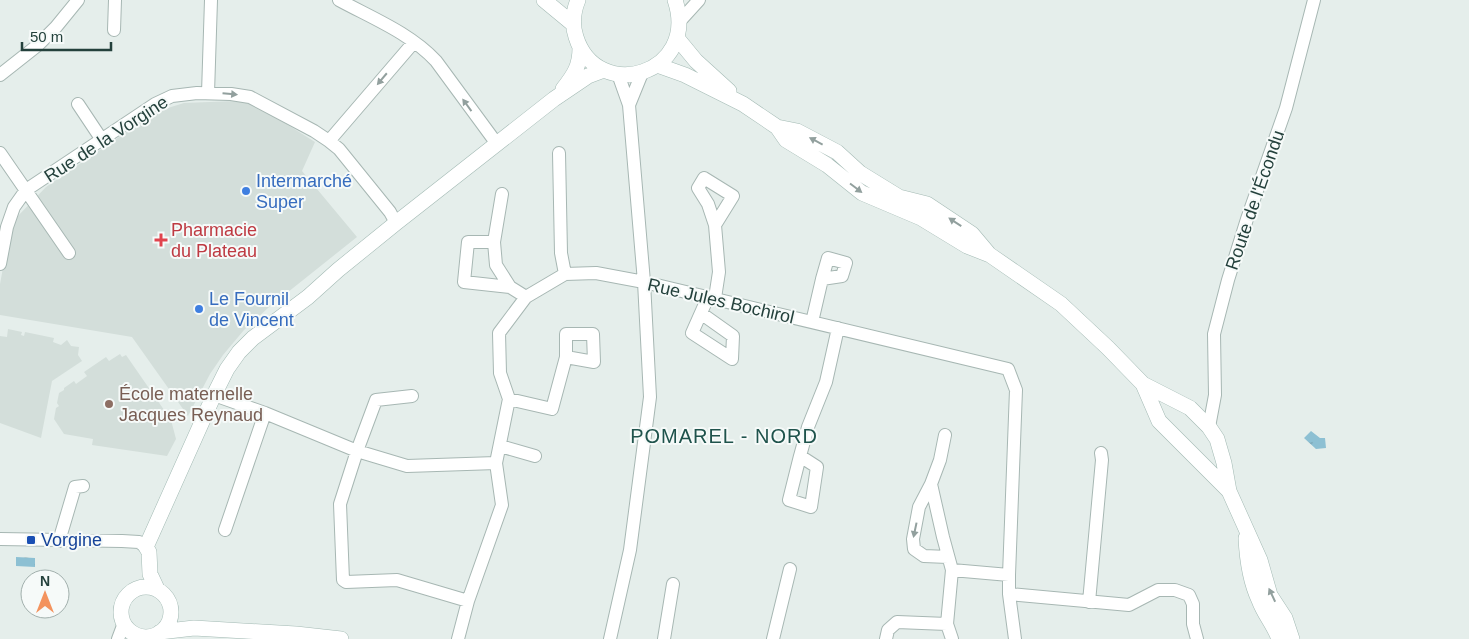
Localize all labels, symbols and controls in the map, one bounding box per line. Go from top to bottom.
scale bar [22,20,111,52]
text: 50 m [30,28,63,45]
one-way arrow [377,72,388,85]
one-way arrow [223,90,239,98]
street label: Rue de la Vorgine [41,92,171,186]
one-way arrow [462,99,473,112]
street label: Route de l'Écondu [1222,127,1288,273]
one-way arrow [809,137,823,145]
place label: Intermarché Super [256,171,352,212]
one-way arrow [849,183,863,193]
marker: Intermarché Super [240,185,252,197]
one-way arrow [948,217,961,227]
place label: Pharmacie du Plateau [171,220,257,261]
marker: Pharmacie du Plateau [155,234,167,246]
street label: Rue Jules Bochirol [646,274,796,328]
place label: Le Fournil de Vincent [209,289,294,330]
marker: Le Fournil de Vincent [193,303,205,315]
place label: École maternelle Jacques Reynaud [119,384,263,425]
marker: École maternelle Jacques Reynaud [103,398,115,410]
district label: POMAREL - NORD [630,425,818,447]
one-way arrow [910,522,918,538]
place label: Vorgine [41,530,102,550]
marker: Vorgine [25,534,37,546]
north arrow [20,569,70,619]
text: N [40,573,50,589]
one-way arrow [1267,588,1275,602]

